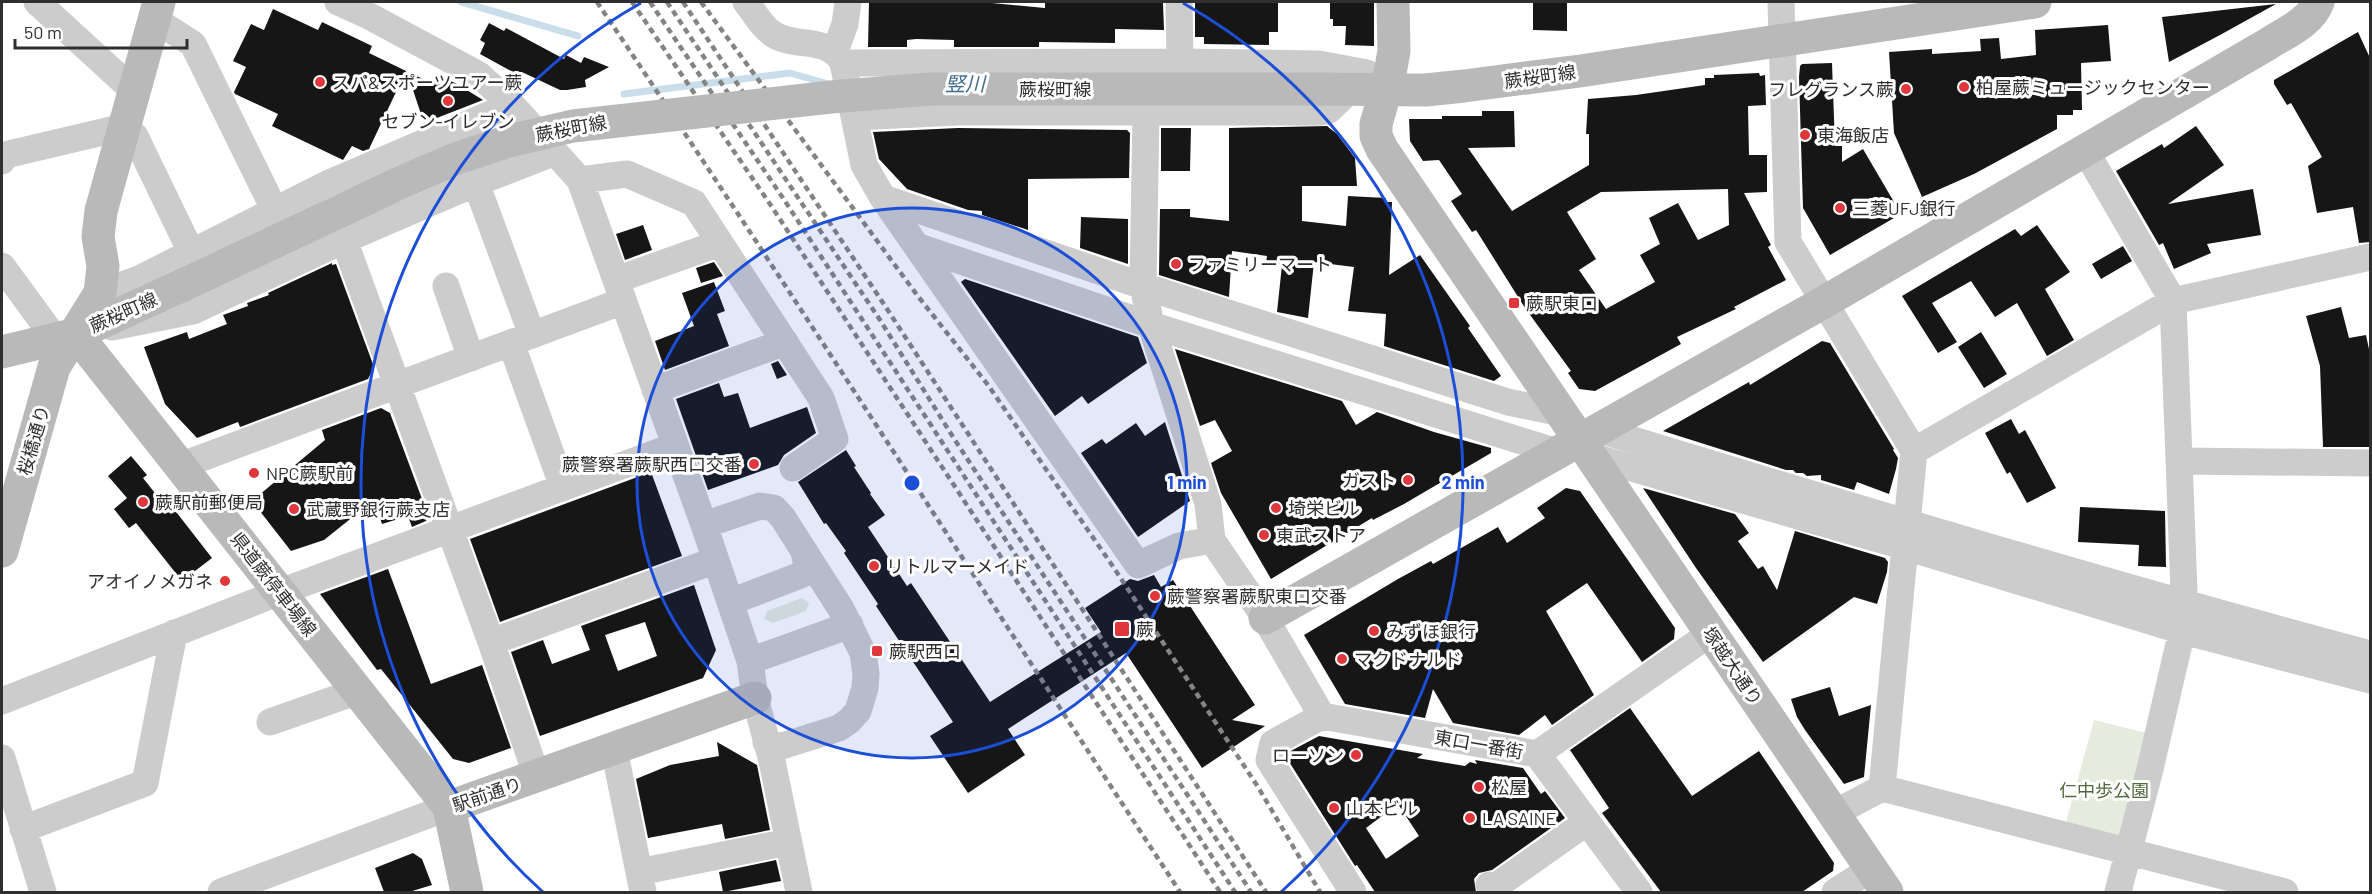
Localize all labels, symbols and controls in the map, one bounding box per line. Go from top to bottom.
scale bar [15,12,188,50]
text: 50 m [24,21,62,43]
street label: 蕨桜町線 [1503,60,1577,92]
place label: スパ&スポーツユアー蕨 [332,71,522,93]
water label: 竪川 [945,71,987,95]
marker: スパ&スポーツユアー蕨 [313,75,327,89]
place label: 柏屋蕨ミュージックセンター [1976,76,2210,98]
street label: 蕨桜町線 [1019,78,1091,100]
place label: フレグランス蕨 [1768,78,1894,100]
marker: 柏屋蕨ミュージックセンター [1957,80,1971,94]
marker: フレグランス蕨 [1899,82,1913,96]
marker: セブン-イレブン [441,94,455,108]
place label: セブン-イレブン [381,110,515,132]
street label: 蕨桜町線 [534,110,608,146]
place label: 東海飯店 [1817,124,1889,146]
marker: 東海飯店 [1798,128,1812,142]
place label: 三菱UFJ銀行 [1852,197,1956,219]
marker: 三菱UFJ銀行 [1833,201,1847,215]
place label: ファミリーマート [1188,253,1332,275]
marker: ファミリーマート [1169,257,1183,271]
street label: 蕨桜町線 [86,287,160,337]
place label: 蕨駅東口 [1526,292,1598,314]
marker: 蕨駅東口 [1507,296,1521,310]
street label: 桜橋通り [13,402,53,478]
place label: 蕨警察署蕨駅西口交番 [562,453,742,475]
marker: 蕨警察署蕨駅西口交番 [747,457,761,471]
place label: NPC蕨駅前 [266,462,354,484]
marker: NPC蕨駅前 [247,466,261,480]
place label: ガスト [1342,469,1396,491]
text: 1 min [1167,471,1207,493]
text: 2 min [1441,471,1485,493]
centre of rings [902,473,922,493]
marker: ガスト [1401,473,1415,487]
place label: 蕨駅前郵便局 [155,491,263,513]
marker: 蕨駅前郵便局 [136,495,150,509]
place label: 埼栄ビル [1288,497,1360,519]
place label: 武蔵野銀行蕨支店 [306,498,450,520]
marker: 埼栄ビル [1269,501,1283,515]
marker: 武蔵野銀行蕨支店 [287,502,301,516]
place label: 東武ストア [1276,524,1366,546]
street label: 県道蕨停車場線 [227,528,321,640]
marker: 東武ストア [1257,528,1271,542]
place label: リトルマーメイド [886,555,1029,577]
marker: リトルマーメイド [867,559,881,573]
place label: アオイノメガネ [87,570,213,592]
marker: アオイノメガネ [218,574,232,588]
place label: 蕨警察署蕨駅東口交番 [1167,585,1347,607]
marker: 蕨警察署蕨駅東口交番 [1148,589,1162,603]
place label: 蕨 [1136,618,1154,640]
marker: 蕨 [1113,620,1131,638]
place label: みずほ銀行 [1386,620,1476,642]
street label: 塚越大通り [1699,623,1767,709]
marker: みずほ銀行 [1367,624,1381,638]
place label: 蕨駅西口 [889,640,961,662]
marker: 蕨駅西口 [870,644,884,658]
place label: マクドナルド [1354,648,1462,670]
marker: マクドナルド [1335,652,1349,666]
street label: 東口一番街 [1433,725,1525,763]
place label: ローソン [1272,744,1344,766]
marker: ローソン [1349,748,1363,762]
street label: 駅前通り [449,772,525,816]
place label: 松屋 [1491,776,1527,798]
park label: 仁中歩公園 [2059,779,2149,801]
marker: 松屋 [1472,780,1486,794]
place label: 山本ビル [1346,797,1418,819]
marker: 山本ビル [1327,801,1341,815]
place label: LA SAINE [1482,807,1556,829]
marker: LA SAINE [1463,811,1477,825]

